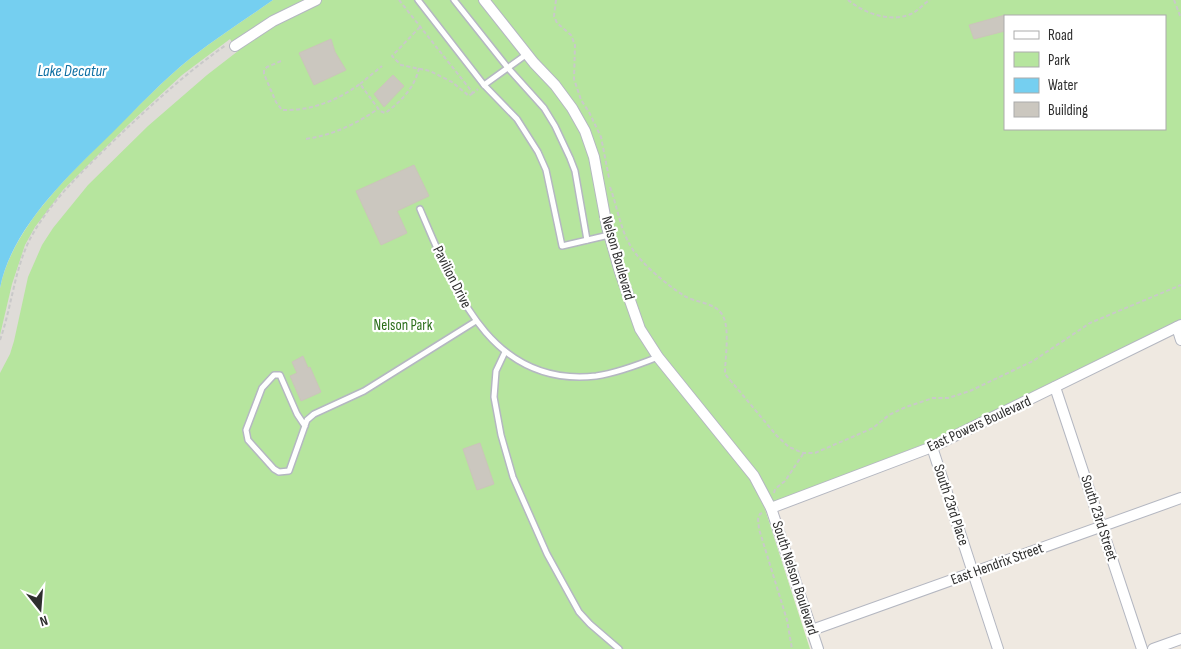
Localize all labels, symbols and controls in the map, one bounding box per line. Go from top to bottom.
legend [1004,15,1166,130]
text: Road [1048,26,1073,45]
text: Park [1048,51,1070,70]
water label: Lake Decatur [37,62,107,81]
text: Water [1048,76,1079,95]
text: Building [1048,101,1088,120]
street label: Nelson Boulevard [597,214,639,302]
street label: Pavilion Drive [428,243,476,311]
park label: Nelson Park [374,316,433,335]
street label: East Powers Boulevard [924,392,1034,456]
street label: South 23rd Place [929,462,973,548]
street label: South 23rd Street [1076,473,1122,564]
street label: South Nelson Boulevard [768,519,822,637]
street label: East Hendrix Street [948,538,1046,590]
north arrow [15,584,65,634]
text: N [38,612,50,630]

